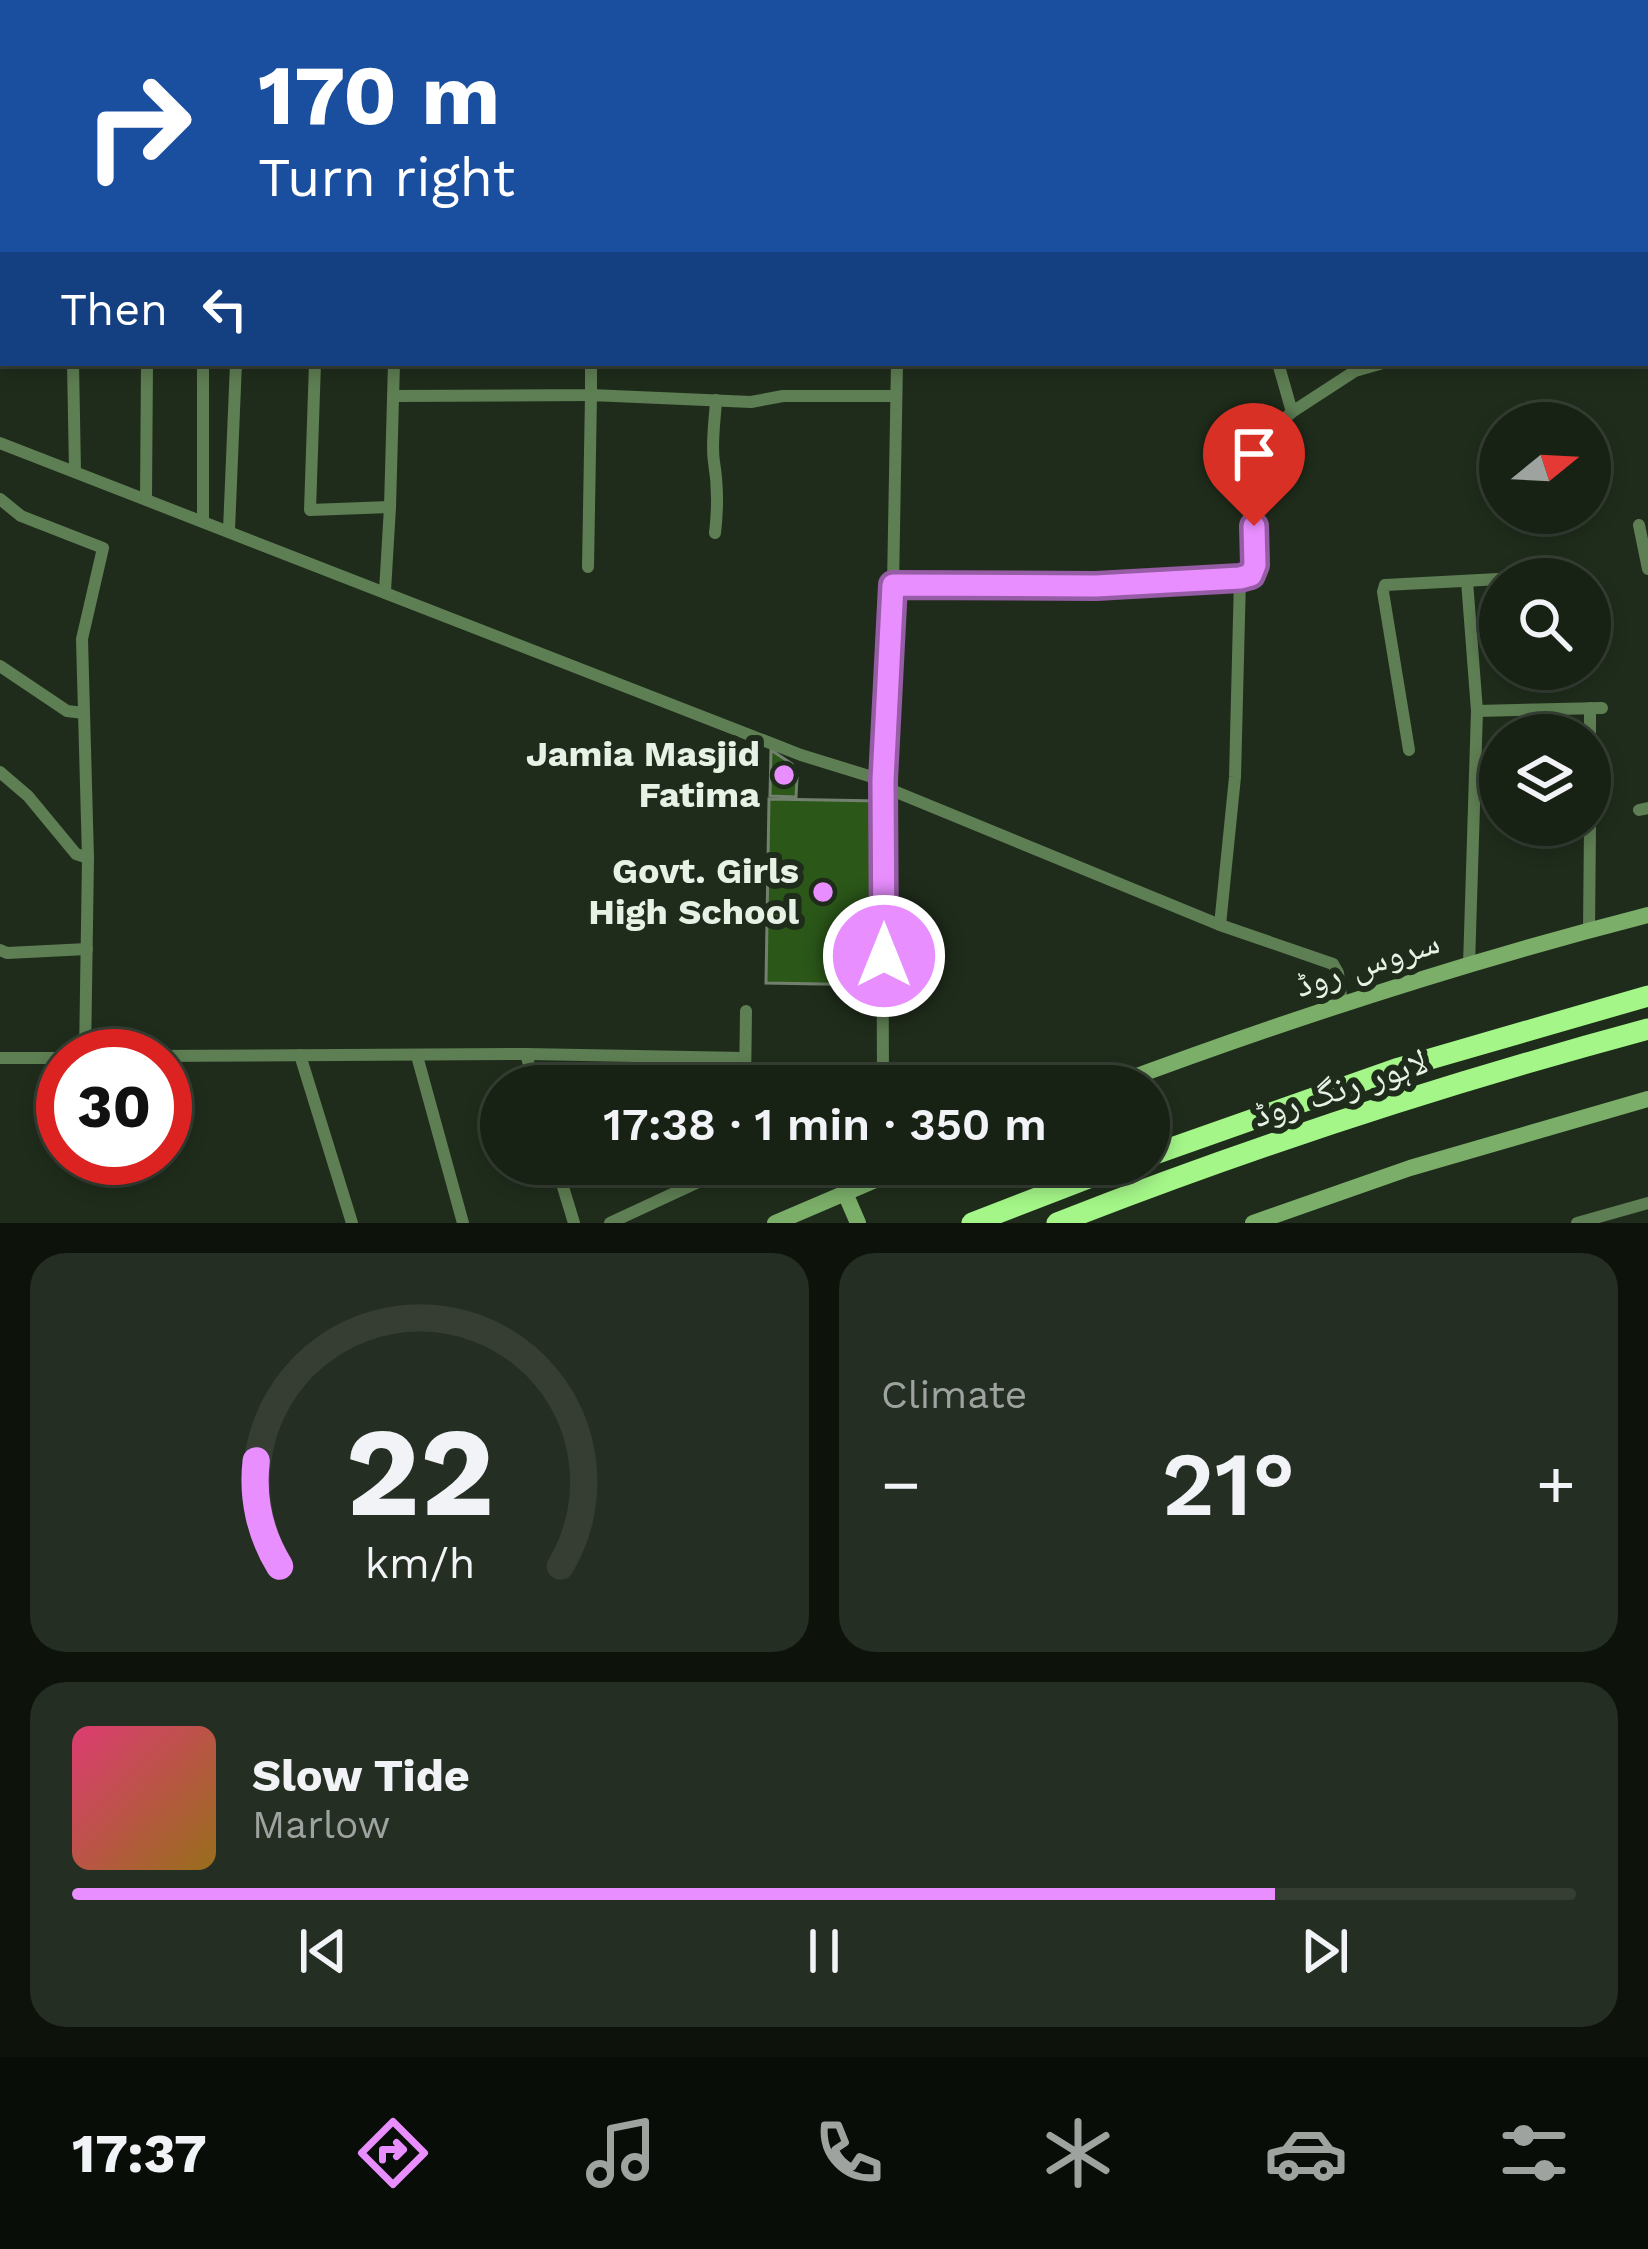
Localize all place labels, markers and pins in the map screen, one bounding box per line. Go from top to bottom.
pin [1203,403,1305,526]
place label: Jamia Masjid Fatima [526,733,760,816]
marker: Jamia Masjid Fatima [771,762,797,788]
place label: Govt. Girls High School [588,850,799,933]
marker: Govt. Girls High School [810,879,836,905]

